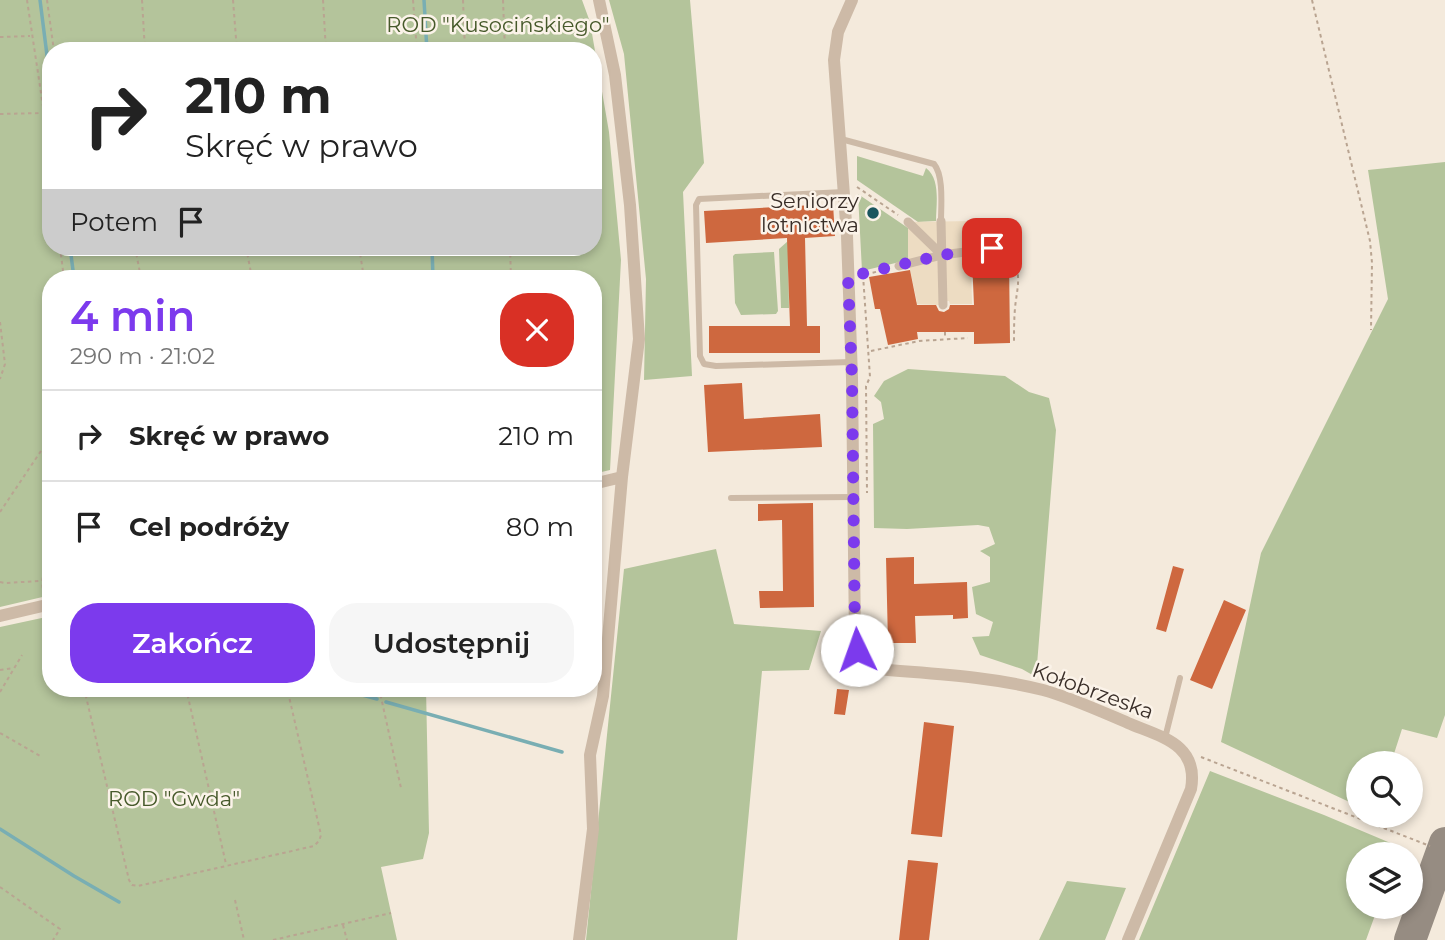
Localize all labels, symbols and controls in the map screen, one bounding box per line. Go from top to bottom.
park label: ROD "Kusocińskiego" [386,12,610,37]
text: 210 m [185,66,332,125]
icon: right [70,70,161,161]
text: Skręć w prawo [185,126,418,165]
place label: Seniorzy lotnictwa [761,188,860,237]
icon: arrive [172,203,210,241]
marker: Seniorzy lotnictwa [865,205,881,221]
text: Potem [70,206,158,238]
pin [962,218,1022,278]
icon: arrive [973,229,1011,267]
text: 4 min [70,290,195,342]
button: close [500,293,574,367]
text: 290 m · 21:02 [70,342,215,370]
icon: right [70,417,108,455]
text: Skręć w prawo [129,420,329,452]
text: 210 m [498,420,574,452]
icon: arrive [70,508,108,546]
text: Cel podróży [129,511,289,543]
text: 80 m [506,511,574,543]
button: Zakończ [70,603,315,683]
button: Udostępnij [329,603,574,683]
position arrow [820,613,894,687]
street label: Kołobrzeska [1029,657,1157,724]
map controls [1346,751,1423,919]
button: search [1346,751,1423,828]
park label: ROD "Gwda" [108,786,240,811]
button: layers [1346,842,1423,919]

